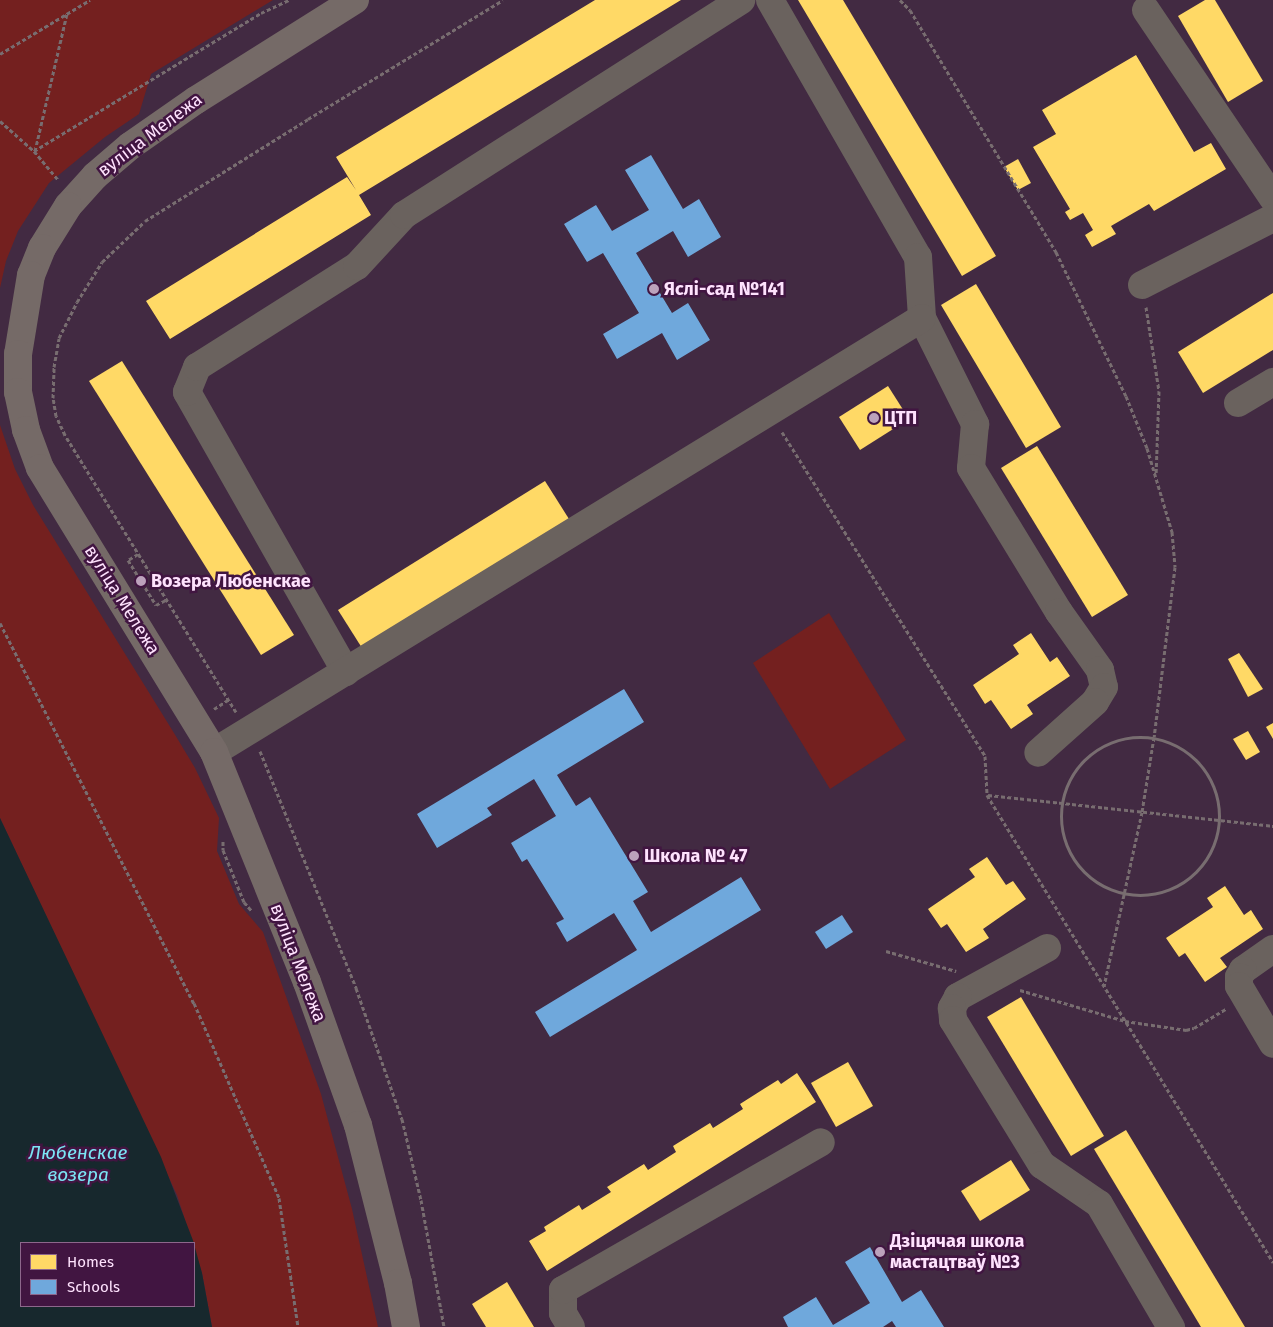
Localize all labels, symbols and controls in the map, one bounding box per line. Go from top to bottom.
street label: вуліца Мележа [94,89,206,181]
place label: Яслі-сад №141 [664,278,785,300]
marker: Яслі-сад №141 [648,283,660,295]
place label: ЦТП [884,407,917,429]
marker: ЦТП [868,412,880,424]
street label: вуліца Мележа [80,541,164,659]
place label: Возера Любенскае [151,570,311,592]
marker: Возера Любенскае [135,575,147,587]
place label: Школа № 47 [644,845,747,867]
marker: Школа № 47 [628,850,640,862]
street label: вуліца Мележа [265,901,331,1025]
water label: Любенскае возера [29,1142,127,1186]
place label: Дзіцячая школа мастацтваў №3 [890,1231,1024,1274]
legend [20,1242,195,1307]
marker: Дзіцячая школа мастацтваў №3 [874,1246,886,1258]
text: Homes [67,1253,114,1271]
text: Schools [67,1278,120,1296]

